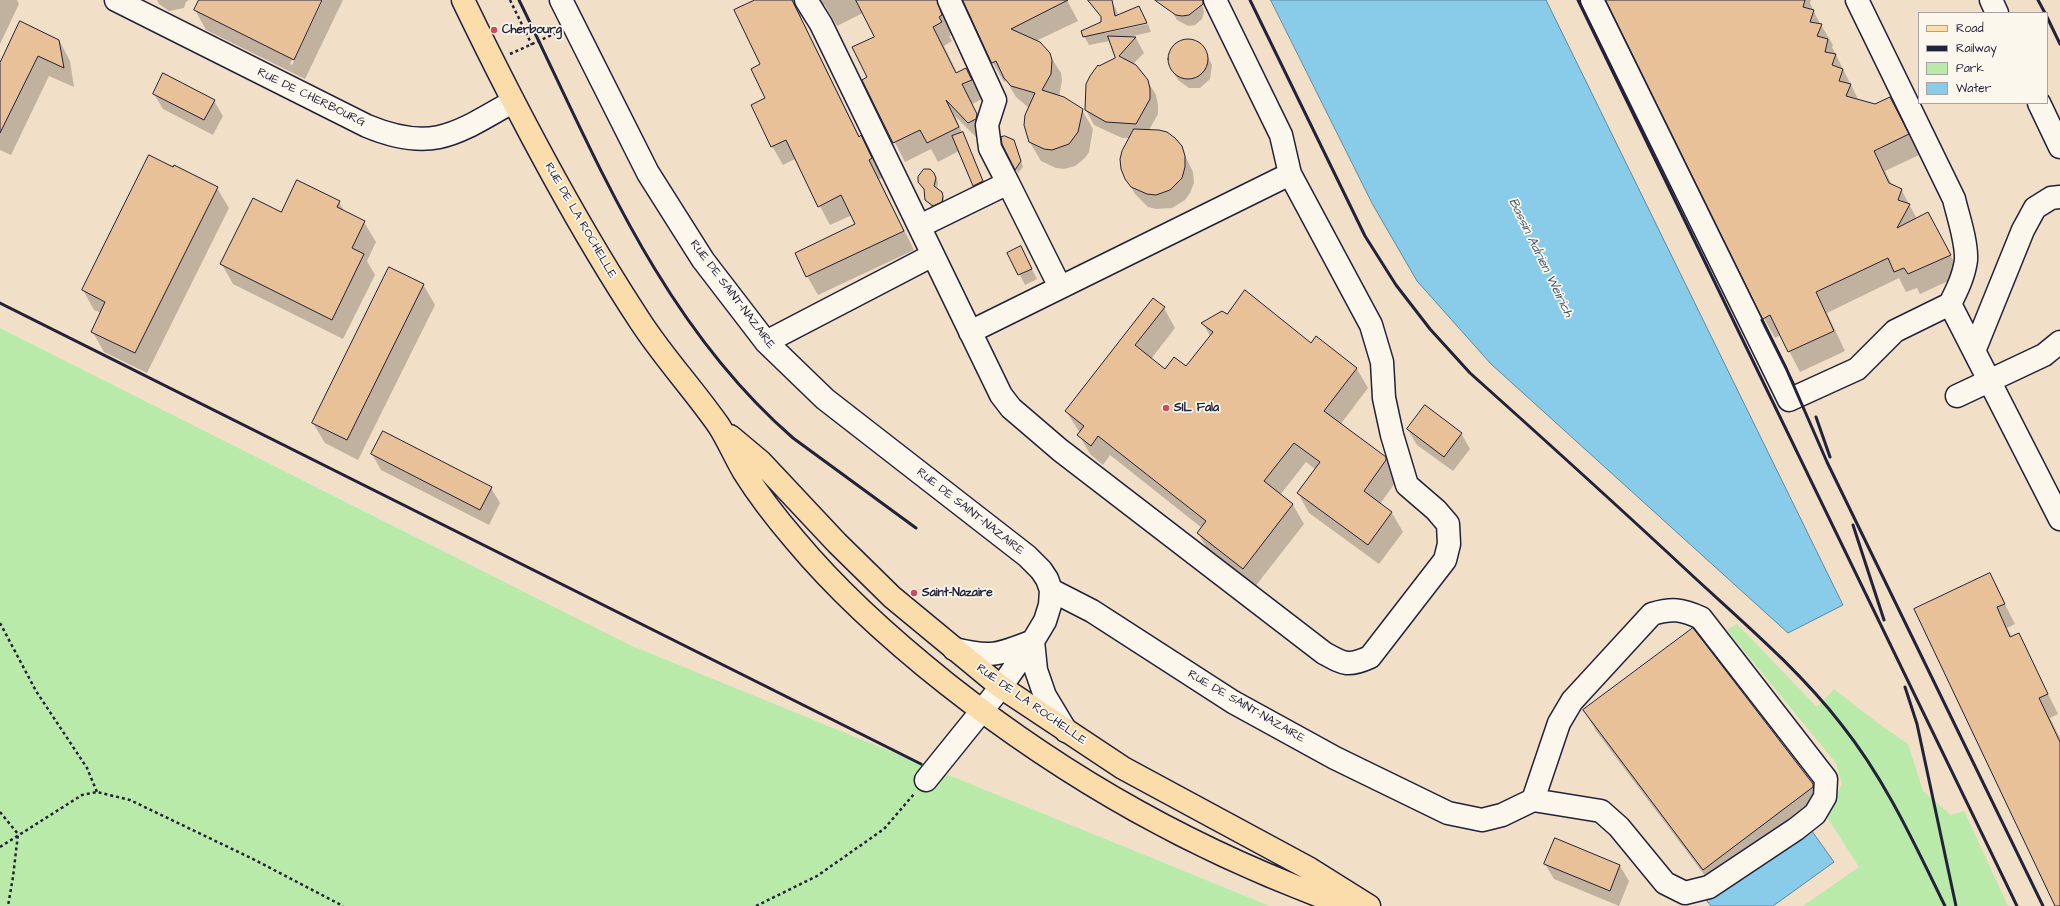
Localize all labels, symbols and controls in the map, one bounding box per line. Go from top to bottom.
legend [1918,12,2048,104]
text: Road [1956,20,1984,37]
place label: Cherbourg [502,23,562,37]
marker: Cherbourg [489,25,499,35]
text: Railway [1956,40,1997,57]
text: Park [1956,60,1984,77]
street label: RUE DE CHERBOURG [255,66,367,130]
text: Water [1956,80,1991,97]
street label: RUE DE LA ROCHELLE [541,161,619,281]
water label: Bassin Adrien Weirich [1504,196,1576,320]
street label: RUE DE SAINT-NAZAIRE [686,238,778,352]
place label: SIL Fala [1174,401,1219,415]
marker: SIL Fala [1161,403,1171,413]
street label: RUE DE SAINT-NAZAIRE [913,466,1027,558]
place label: Saint-Nazaire [922,586,993,600]
marker: Saint-Nazaire [909,588,919,598]
street label: RUE DE LA ROCHELLE [973,662,1089,748]
street label: RUE DE SAINT-NAZAIRE [1185,668,1307,746]

